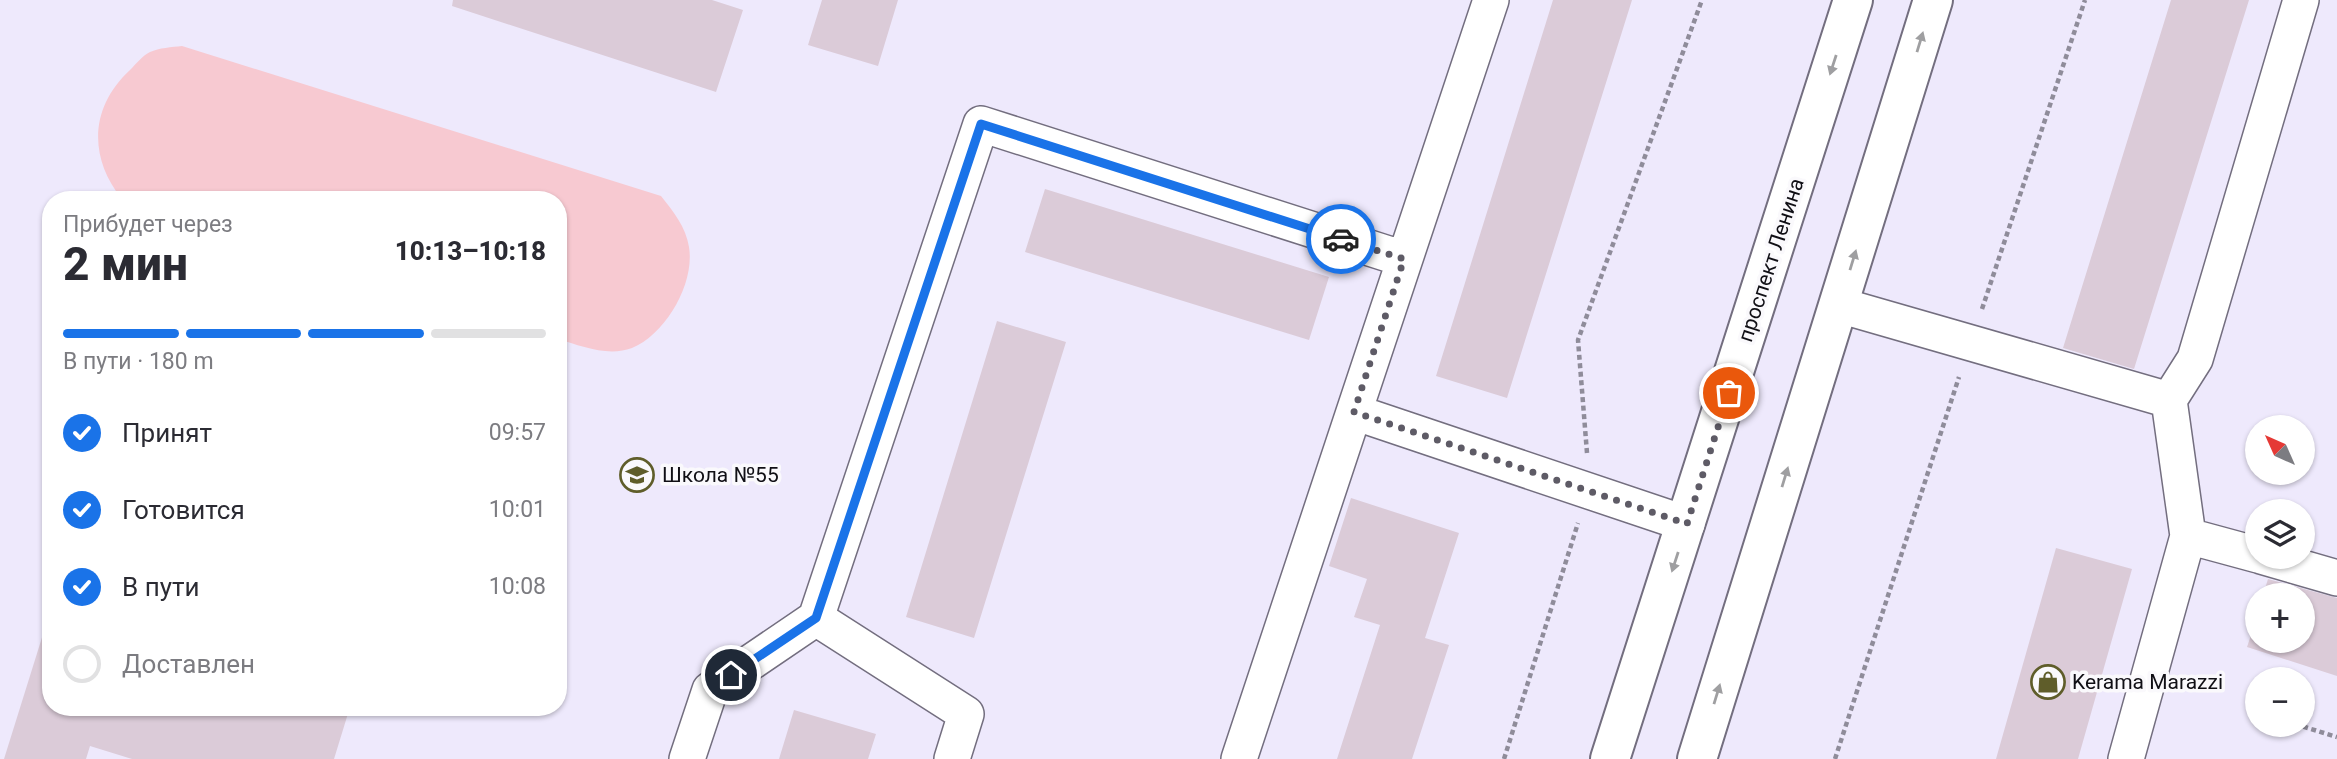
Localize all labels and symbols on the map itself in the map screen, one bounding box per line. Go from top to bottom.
one-way arrow [1915,31,1925,52]
one-way arrow [1827,55,1837,76]
street label: проспект Ленина [1733,175,1809,345]
courier [1306,204,1376,274]
one-way arrow [1849,249,1859,270]
pin [1699,363,1759,423]
north arrow [2245,415,2315,485]
school or university icon: Школа №55 [618,456,656,494]
place label: Школа №55 [662,463,779,487]
one-way arrow [1781,466,1791,487]
one-way arrow [1669,552,1680,573]
pin [701,645,761,705]
shop icon: Kerama Marazzi [2029,663,2067,701]
place label: Kerama Marazzi [2072,670,2223,694]
one-way arrow [1712,683,1723,704]

